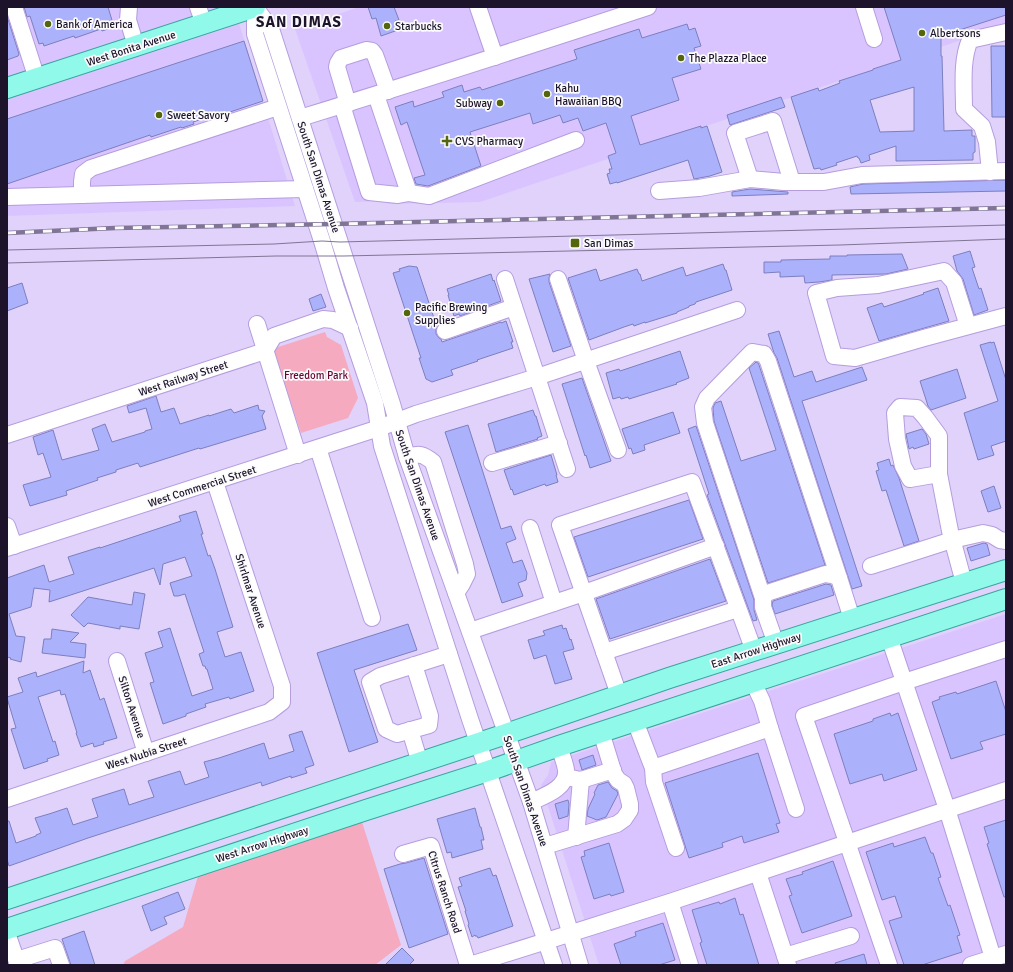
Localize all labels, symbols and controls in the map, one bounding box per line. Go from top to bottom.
district label: SAN DIMAS [256,13,342,31]
place label: Bank of America [56,18,133,31]
marker: Bank of America [43,19,53,29]
place label: Starbucks [395,20,442,33]
marker: Starbucks [382,21,392,31]
place label: Albertsons [930,27,981,40]
street label: West Bonita Avenue [85,28,177,69]
marker: Albertsons [917,28,927,38]
place label: The Plazza Place [689,52,767,65]
marker: The Plazza Place [676,53,686,63]
place label: Kahu Hawaiian BBQ [555,82,622,108]
marker: Kahu Hawaiian BBQ [542,89,552,99]
place label: Subway [456,97,493,110]
marker: Subway [495,98,505,108]
place label: Sweet Savory [167,109,230,122]
marker: Sweet Savory [154,110,164,120]
street label: South San Dimas Avenue [294,120,343,234]
place label: CVS Pharmacy [455,135,524,148]
marker: CVS Pharmacy [442,136,452,146]
marker: San Dimas [569,237,581,249]
place label: San Dimas [584,237,634,250]
place label: Pacific Brewing Supplies [415,301,488,327]
marker: Pacific Brewing Supplies [402,308,412,318]
street label: West Railway Street [137,358,230,399]
park label: Freedom Park [284,369,349,382]
street label: South San Dimas Avenue [392,428,443,542]
street label: West Commercial Street [146,463,258,510]
street label: Shirlmar Avenue [232,552,269,630]
street label: East Arrow Highway [710,630,804,671]
street label: Silton Avenue [115,674,148,740]
street label: West Nubia Street [104,734,188,773]
street label: South San Dimas Avenue [500,734,551,848]
street label: West Arrow Highway [214,823,311,866]
street label: Citrus Ranch Road [425,849,464,935]

